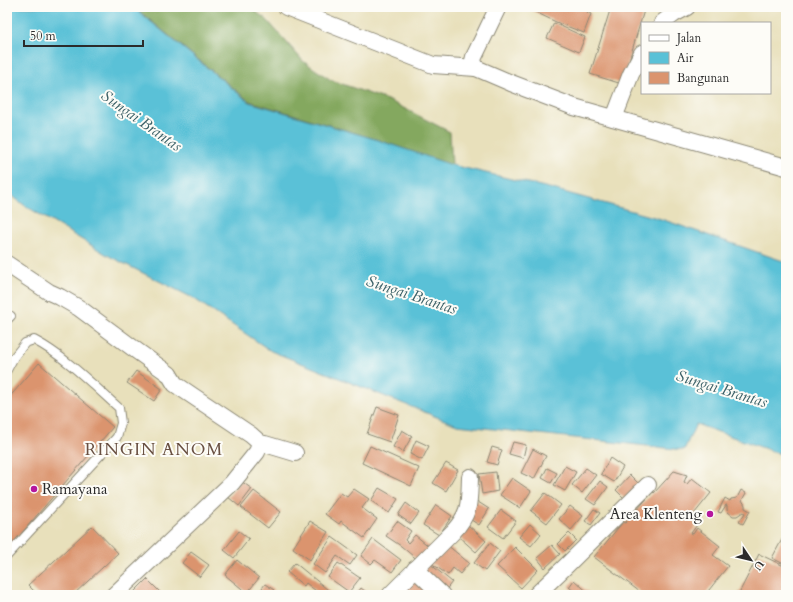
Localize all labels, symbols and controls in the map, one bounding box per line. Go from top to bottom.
scale bar [24,22,143,48]
legend [641,22,771,94]
text: 50 m [30,28,57,44]
text: Jalan [675,30,701,46]
text: Air [677,50,694,66]
text: Bangunan [677,70,729,86]
water label: Sungai Brantas [97,85,187,157]
water label: Sungai Brantas [363,270,460,320]
water label: Sungai Brantas [673,365,771,413]
district label: RINGIN ANOM [85,438,223,461]
place label: Ramayana [42,479,108,499]
marker: Ramayana [29,484,39,494]
place label: Area Klenteng [610,504,703,524]
marker: Area Klenteng [705,509,715,519]
north arrow [731,540,771,580]
text: U [750,557,768,573]

